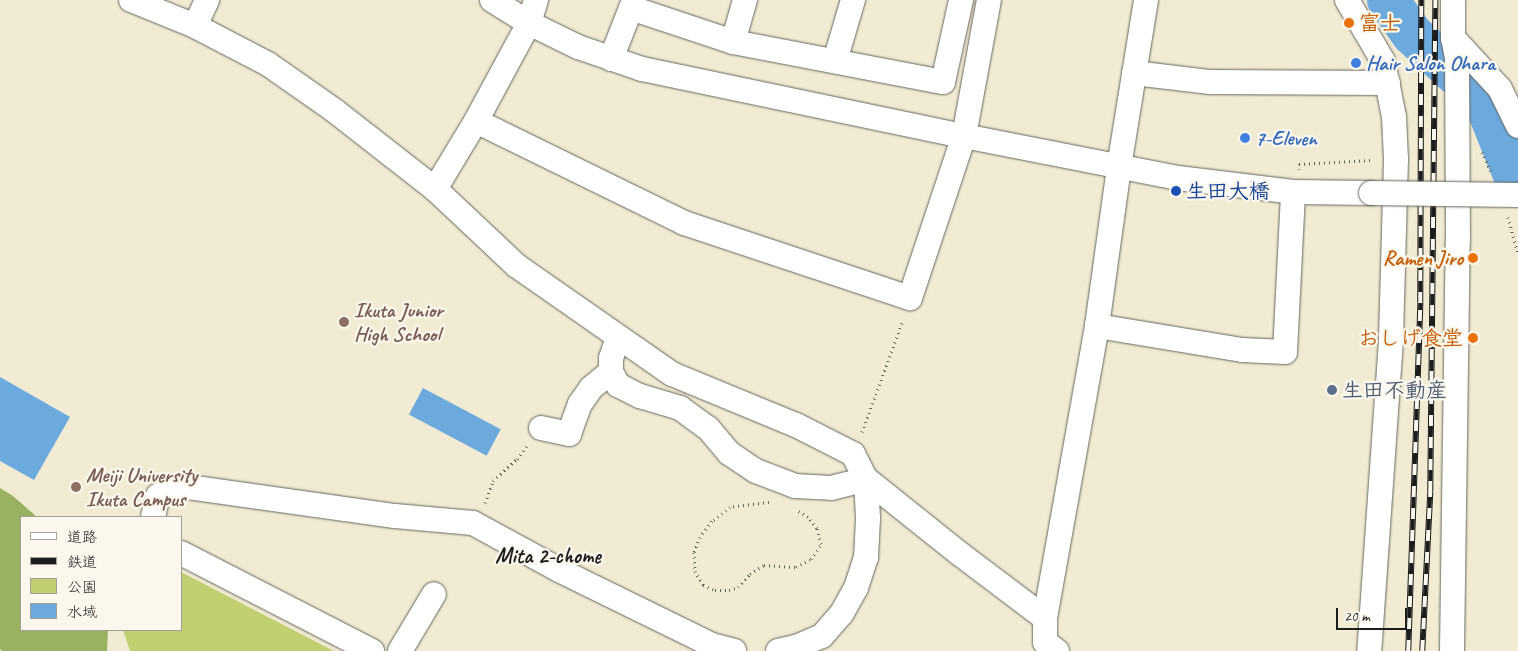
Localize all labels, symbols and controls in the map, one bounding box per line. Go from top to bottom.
place label: 富士 [1359,10,1401,36]
marker: 富士 [1343,17,1355,29]
place label: Hair Salon Ohara [1366,50,1496,76]
marker: Hair Salon Ohara [1350,57,1362,69]
place label: 7-Eleven [1255,125,1317,151]
marker: 7-Eleven [1239,132,1251,144]
place label: 生田大橋 [1186,178,1270,204]
marker: 生田大橋 [1170,185,1182,197]
place label: Ramen Jiro [1383,245,1463,271]
marker: Ramen Jiro [1467,252,1479,264]
place label: Ikuta Junior High School [354,297,442,347]
marker: Ikuta Junior High School [338,316,350,328]
place label: おしげ食堂 [1358,325,1463,351]
marker: おしげ食堂 [1467,332,1479,344]
place label: 生田不動産 [1342,377,1447,403]
marker: 生田不動産 [1326,384,1338,396]
place label: Meiji University Ikuta Campus [86,462,197,512]
marker: Meiji University Ikuta Campus [70,481,82,493]
legend [20,516,182,631]
text: 道路 [67,528,97,547]
district label: Mita 2-chome [495,544,601,570]
text: 鉄道 [67,553,97,572]
text: 公園 [67,578,97,597]
scale bar [1338,598,1409,630]
text: 水域 [67,603,97,622]
text: 20 m [1344,607,1370,626]

